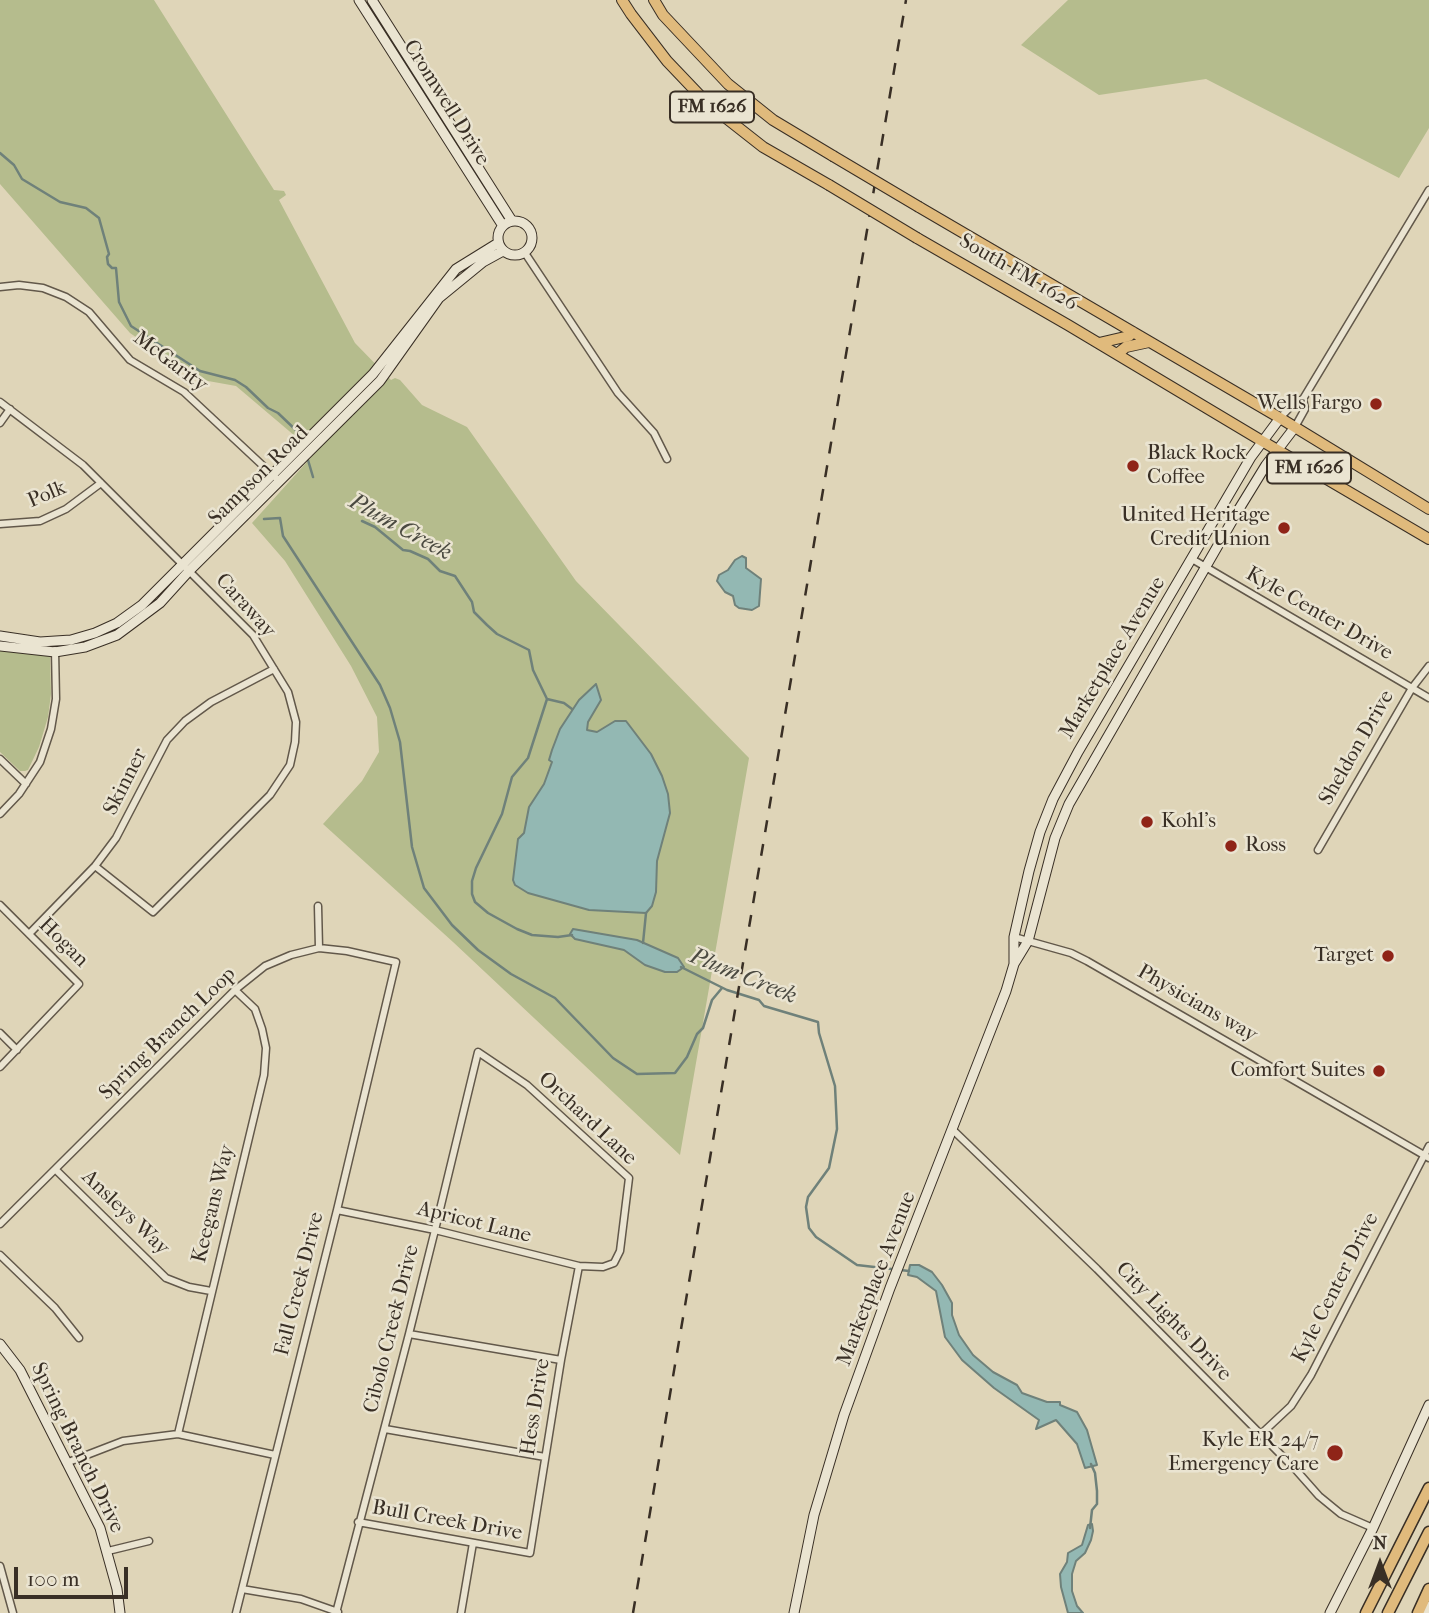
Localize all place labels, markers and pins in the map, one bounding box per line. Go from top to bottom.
place label: Wells Fargo [1257,391,1362,417]
marker: Wells Fargo [1368,396,1384,412]
place label: Black Rock Coffee [1147,441,1246,491]
marker: Black Rock Coffee [1125,458,1141,474]
place label: United Heritage Credit Union [1121,503,1270,553]
marker: United Heritage Credit Union [1276,520,1292,536]
place label: Kohl's [1161,809,1216,835]
marker: Kohl's [1139,814,1155,830]
place label: Ross [1245,833,1286,859]
marker: Ross [1223,838,1239,854]
place label: Target [1314,943,1374,969]
marker: Target [1380,948,1396,964]
place label: Comfort Suites [1230,1058,1365,1084]
marker: Comfort Suites [1371,1063,1387,1079]
place label: Kyle ER 24/7 Emergency Care [1168,1428,1319,1478]
marker: Kyle ER 24/7 Emergency Care [1325,1443,1345,1463]

